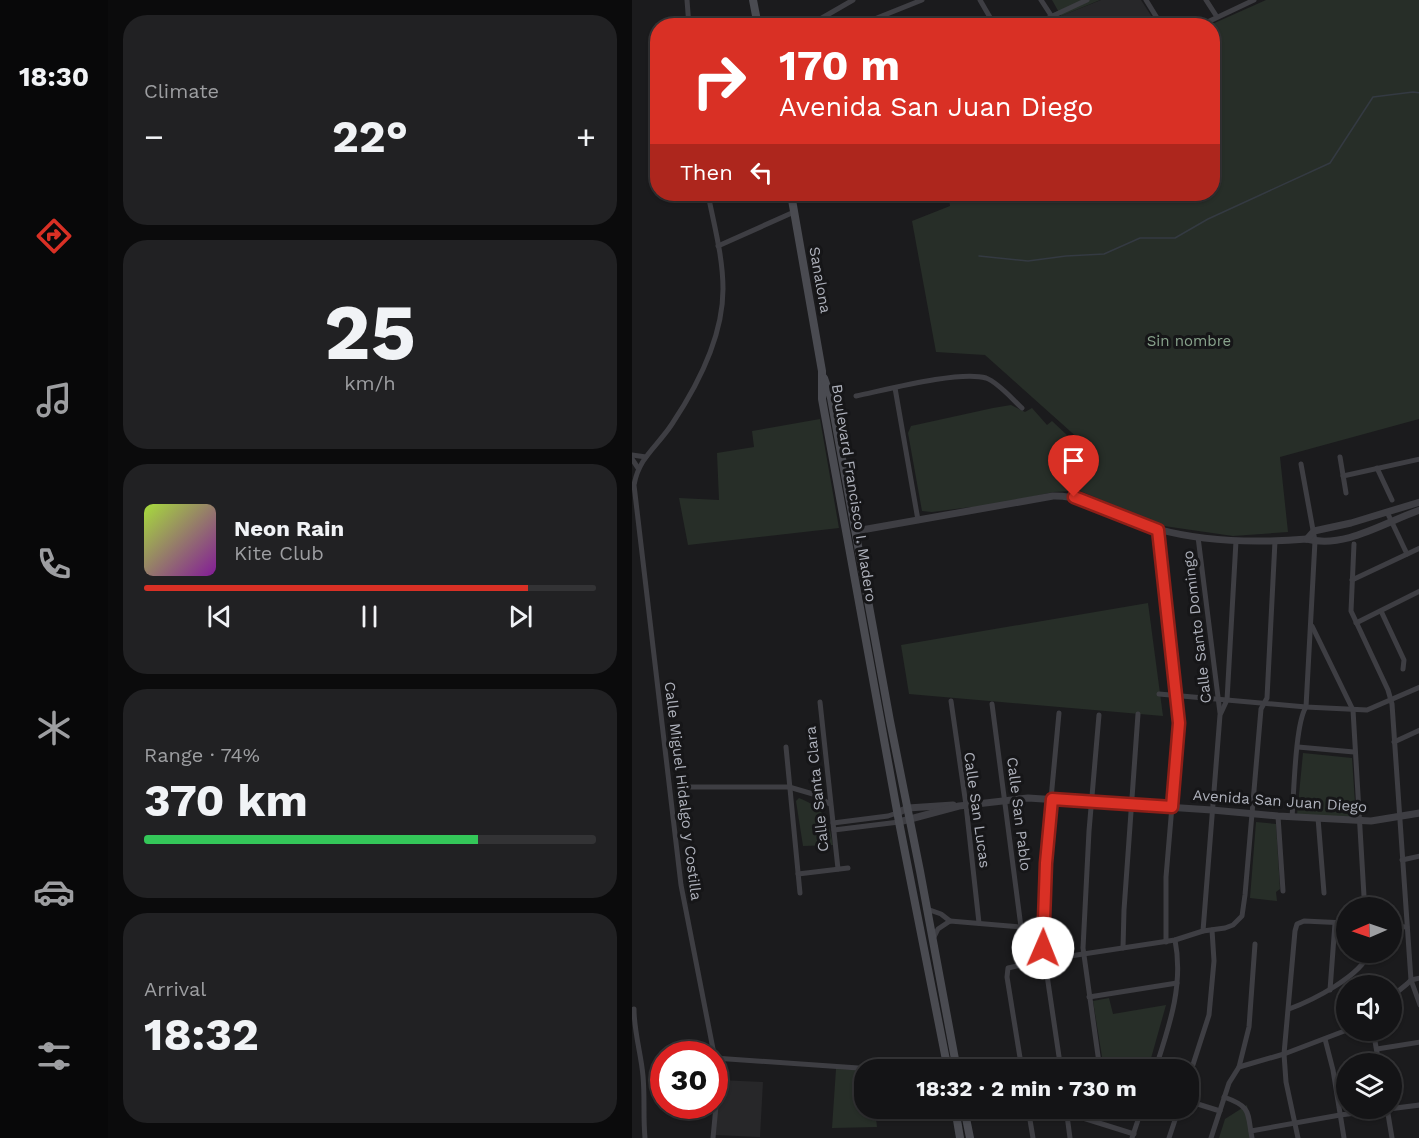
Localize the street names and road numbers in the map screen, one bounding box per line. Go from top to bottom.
street label: Sanalona [805,245,835,315]
street label: Boulevard Francisco I. Madero [828,383,880,603]
street label: Calle Santo Domingo [1179,550,1215,704]
street label: Calle Miguel Hidalgo y Costilla [661,681,705,902]
street label: Calle Santa Clara [801,725,833,853]
street label: Calle San Lucas [960,751,994,869]
street label: Calle San Pablo [1003,756,1035,872]
street label: Avenida San Juan Diego [1192,786,1368,816]

